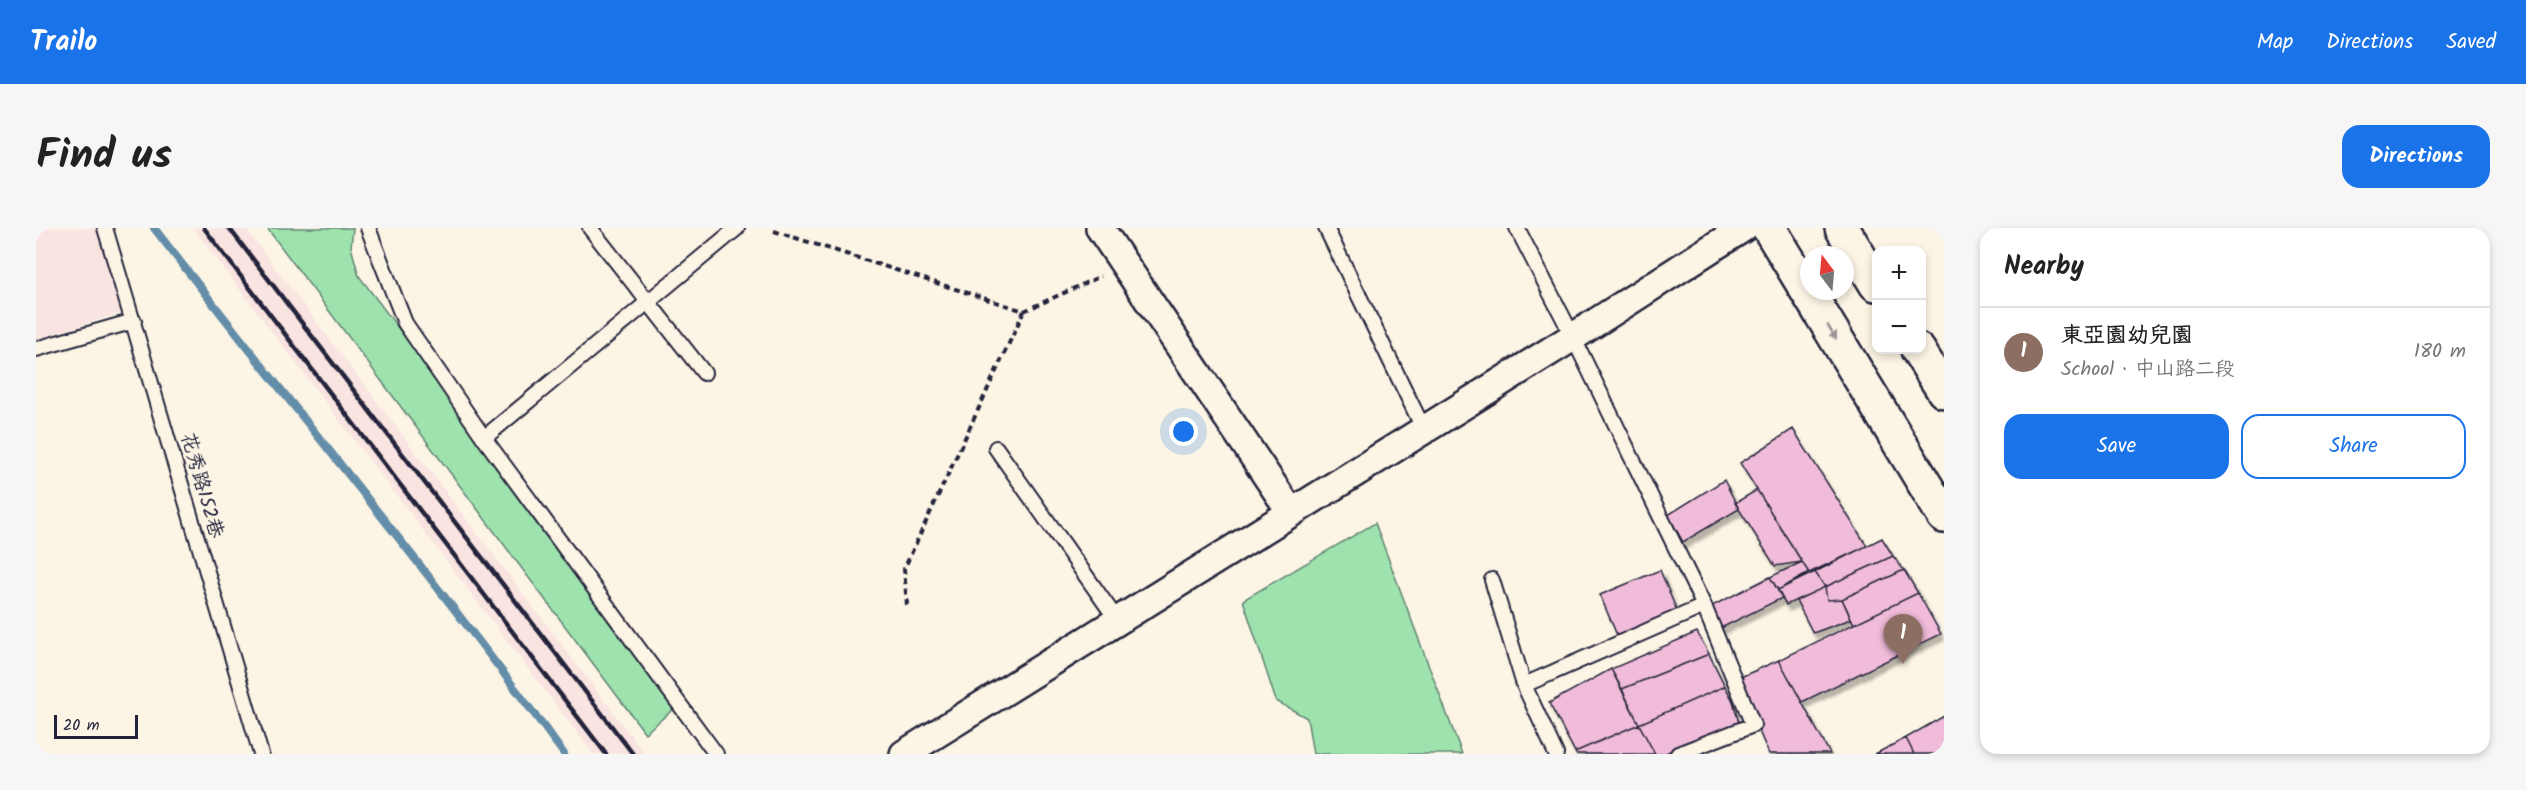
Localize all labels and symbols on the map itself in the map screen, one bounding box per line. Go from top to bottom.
north arrow [1800,246,1854,300]
one-way arrow [1827,324,1838,340]
your location [1169,417,1198,446]
street label: 花秀路152巷 [171,429,232,543]
pin: 1 [1884,614,1922,664]
scale bar [54,712,138,739]

